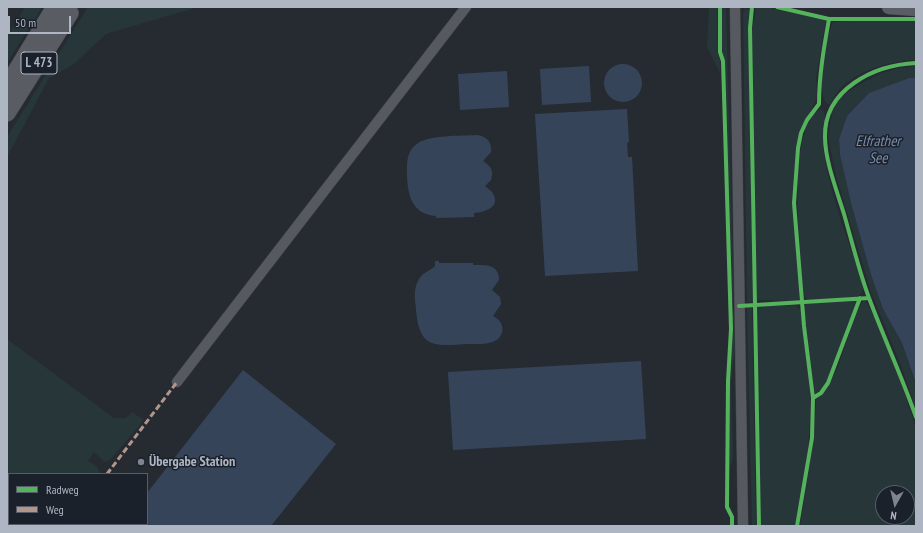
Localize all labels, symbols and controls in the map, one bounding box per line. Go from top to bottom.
scale bar [10,8,73,34]
text: 50 m [15,15,36,30]
road number: L 473 [21,52,57,74]
water label: Elfrather See [856,133,900,168]
place label: Übergabe Station [149,454,235,470]
marker: Übergabe Station [136,457,146,467]
legend [8,473,148,525]
text: Radweg [46,482,79,497]
north arrow [875,485,915,525]
text: Weg [46,502,64,517]
text: N [890,509,897,523]

